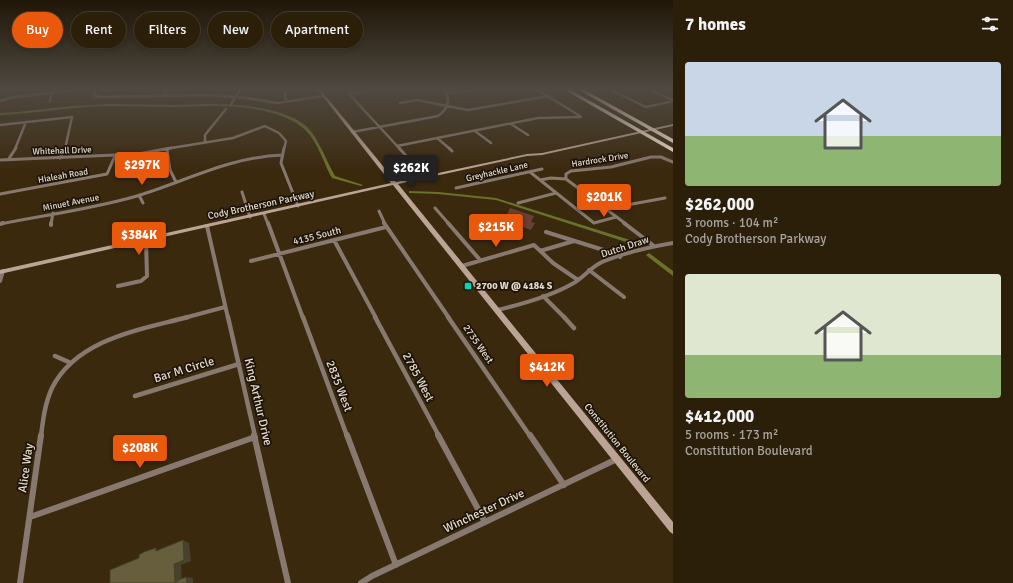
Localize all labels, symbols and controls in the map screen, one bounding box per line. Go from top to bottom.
chip: Buy [12,12,63,48]
chip: Rent [71,12,126,48]
chip: Filters [134,12,200,48]
chip: New [208,12,263,48]
chip: Apartment [271,12,363,48]
icon: filters [979,13,1001,35]
text: 7 homes [685,14,746,35]
icon: home [807,88,879,160]
street label: Whitehall Drive [32,144,92,158]
street label: Hardrock Drive [571,150,630,170]
pin: $297K [114,152,170,186]
pin: $262K [383,155,439,189]
text: $297K [124,157,160,173]
street label: Greyhackle Lane [465,159,530,184]
text: $262K [393,160,429,176]
street label: Hialeah Road [37,166,89,186]
pin: $201K [576,184,632,218]
street label: Cody Brotherson Parkway [207,188,316,222]
text: $201K [586,189,622,205]
street label: Minuet Avenue [42,192,101,214]
text: $262,000 [685,194,754,215]
pin: $215K [468,214,524,248]
text: 3 rooms · 104 m² [685,215,778,231]
text: $215K [478,219,514,235]
pin: $384K [111,222,167,256]
street label: 4135 South [292,224,342,248]
text: $384K [121,227,157,243]
text: Cody Brotherson Parkway [685,231,826,247]
street label: Dutch Draw [599,233,651,260]
place label: 2700 W @ 4184 S [476,280,553,292]
marker: 2700 W @ 4184 S [463,281,473,291]
icon: home [807,300,879,372]
street label: 2735 West [460,322,496,366]
street label: 2785 West [399,350,437,404]
street label: Bar M Circle [152,354,216,386]
pin: $412K [519,354,575,388]
street label: King Arthur Drive [241,357,275,447]
street label: 2835 West [322,358,356,414]
text: $412K [529,359,565,375]
street label: Constitution Boulevard [581,401,653,485]
text: $412,000 [685,406,754,427]
text: 5 rooms · 173 m² [685,427,778,443]
pin: $208K [112,435,168,469]
text: $208K [122,440,158,456]
street label: Alice Way [15,442,37,494]
text: Constitution Boulevard [685,443,813,459]
street label: Winchester Drive [441,486,527,536]

